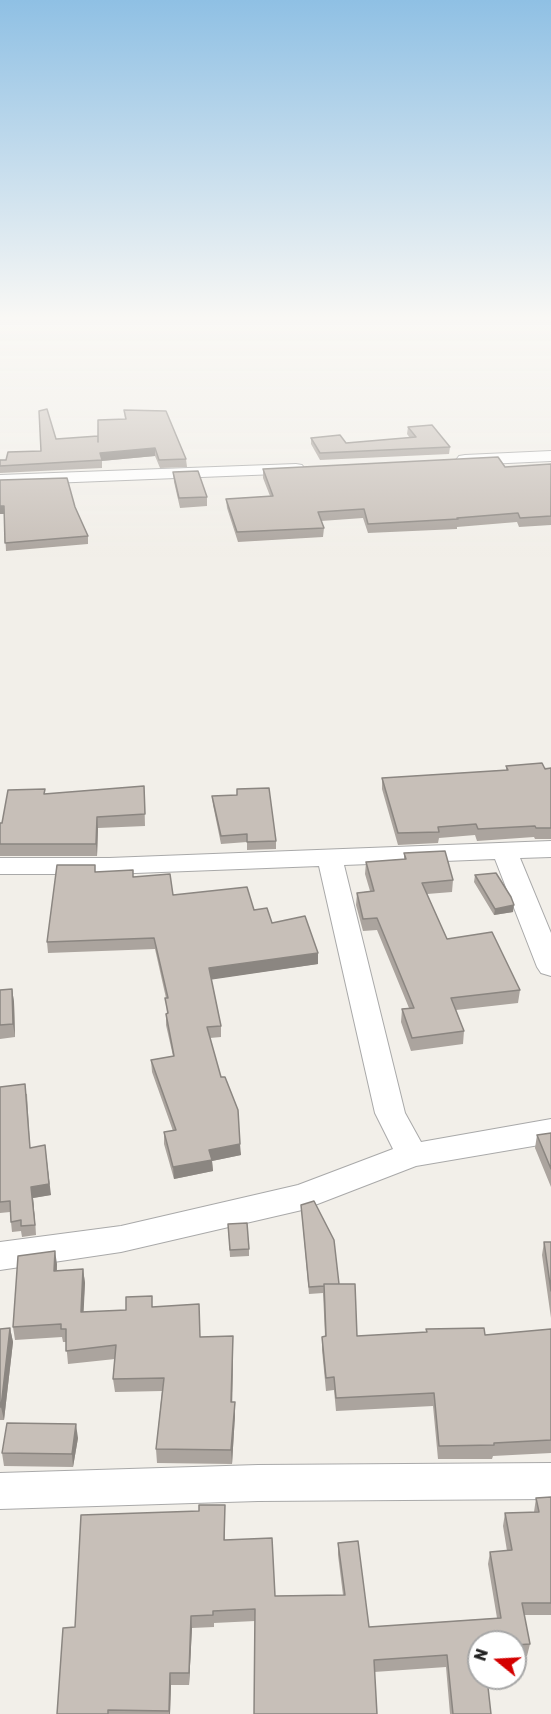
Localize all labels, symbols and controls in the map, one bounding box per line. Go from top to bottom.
north arrow [467,1630,527,1690]
text: N [470,1646,492,1663]

